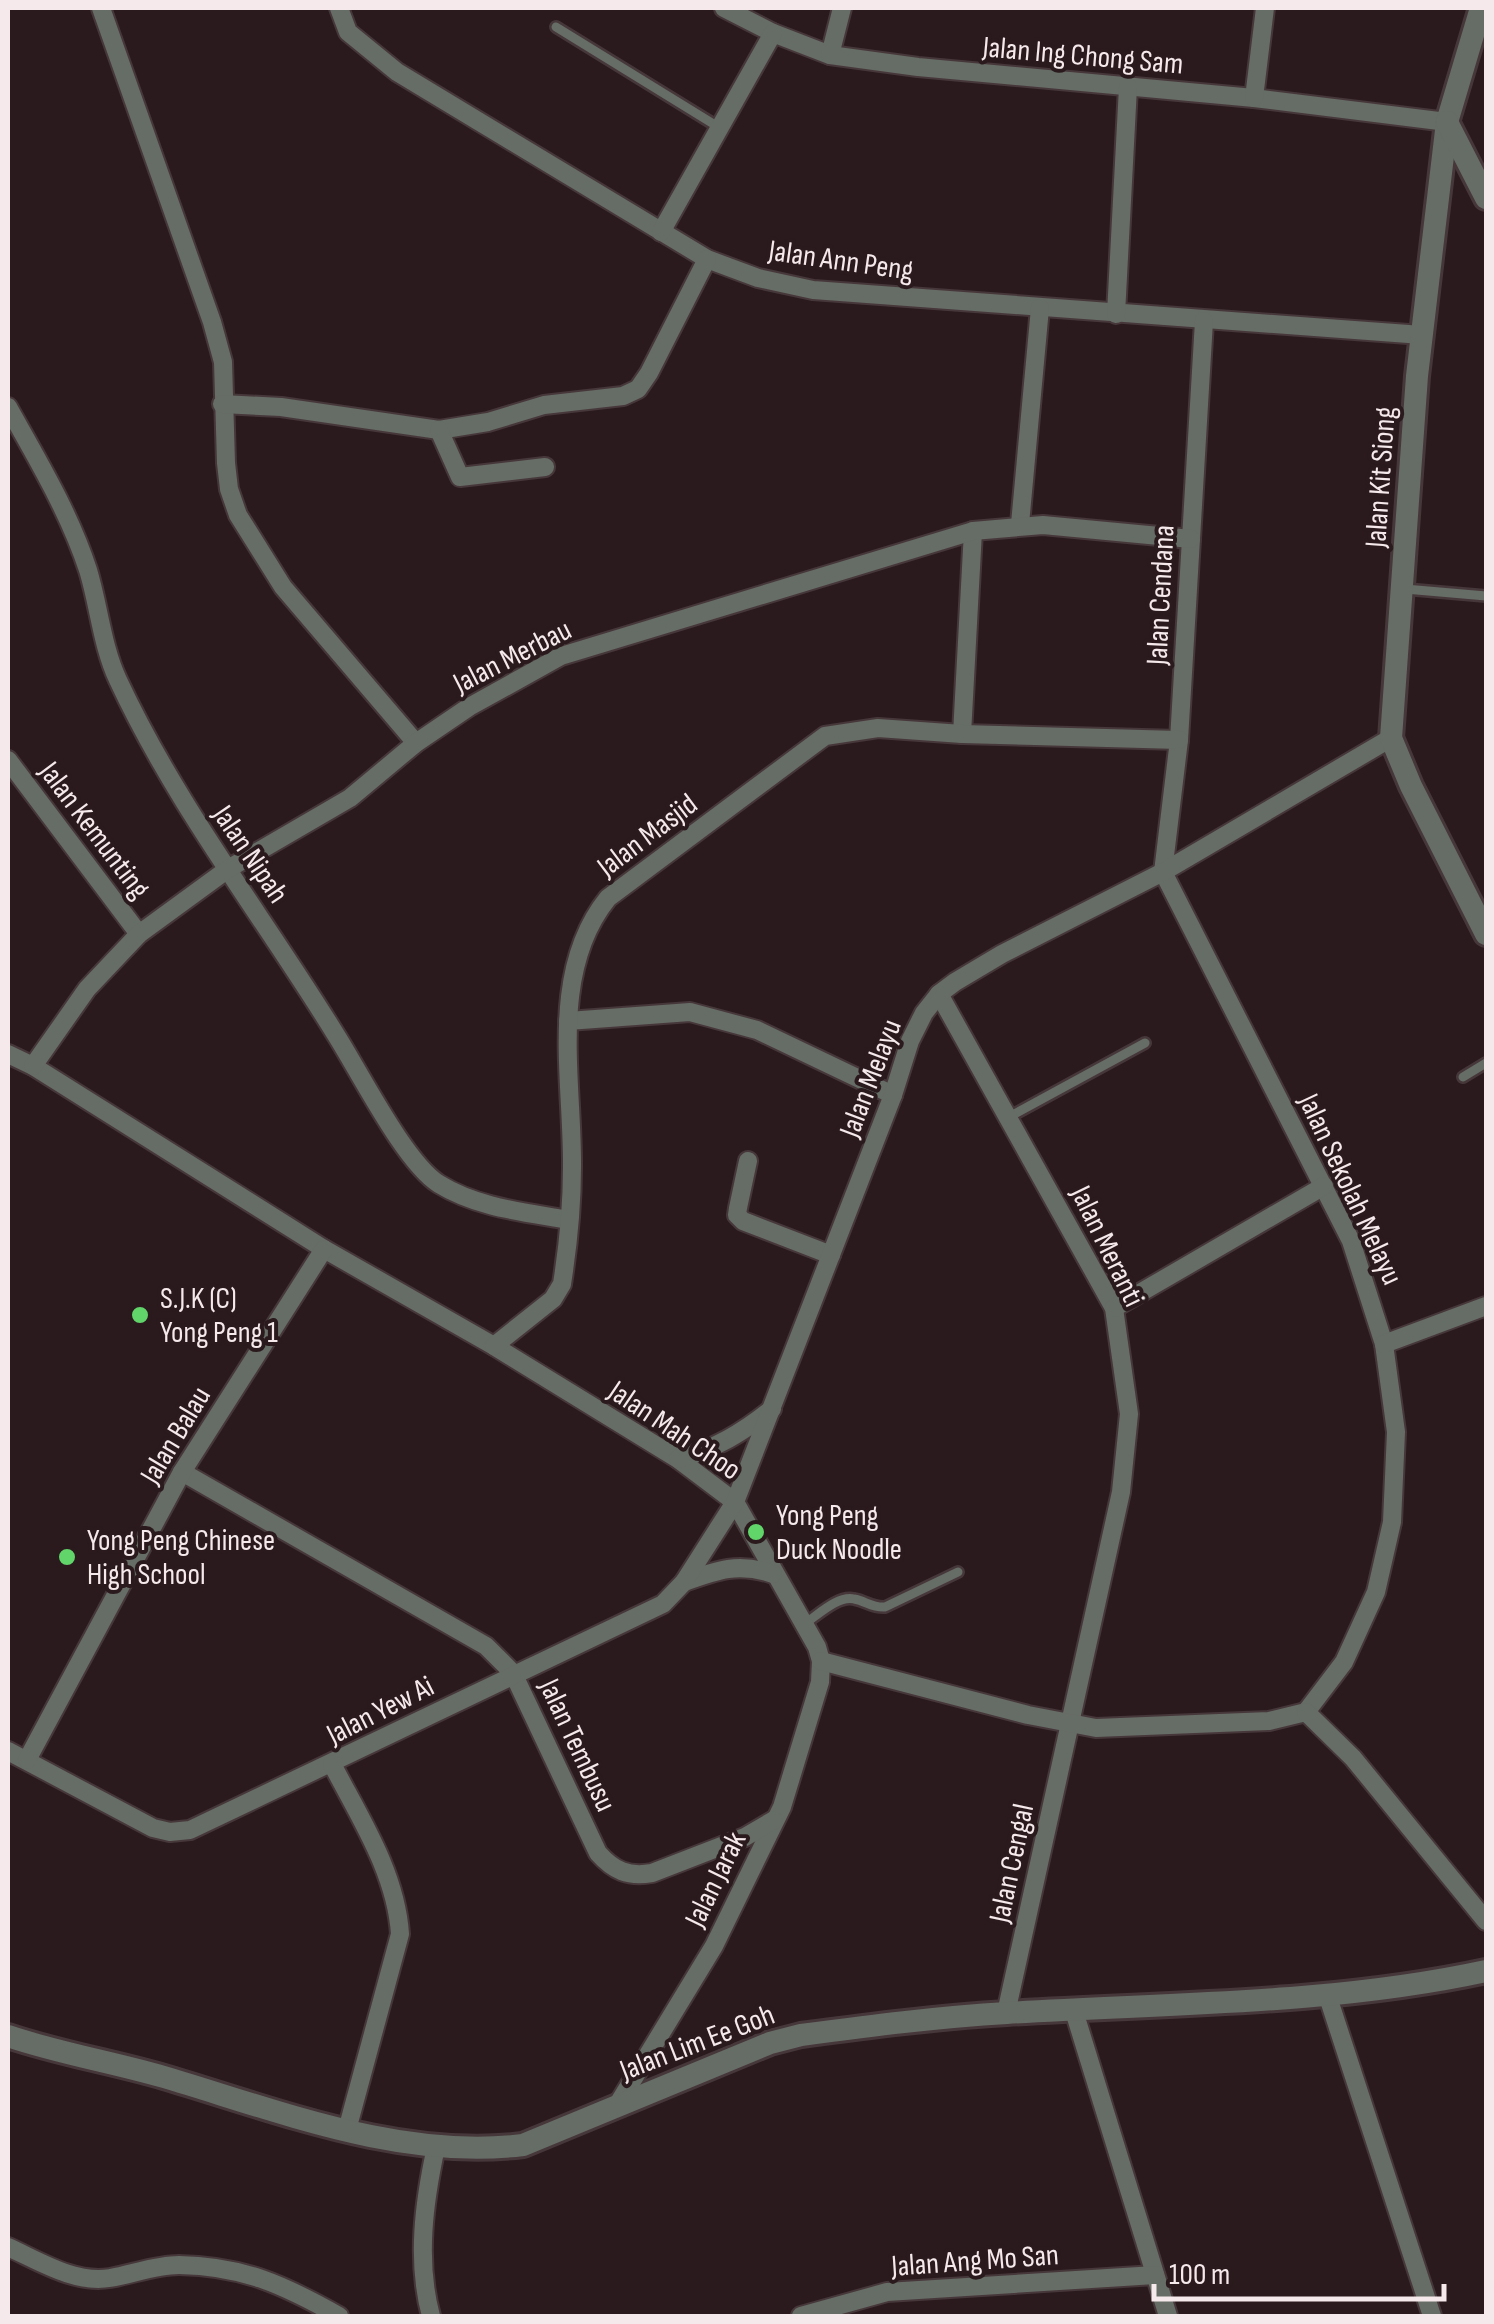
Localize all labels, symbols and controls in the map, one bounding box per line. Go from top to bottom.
street label: Jalan Ing Chong Sam [980,29,1185,83]
street label: Jalan Ann Peng [765,233,916,289]
street label: Jalan Kit Siong [1358,405,1404,550]
street label: Jalan Cendana [1139,524,1183,667]
street label: Jalan Merbau [447,612,577,702]
street label: Jalan Kemunting [30,754,157,906]
street label: Jalan Masjid [590,787,705,886]
street label: Jalan Nipah [204,798,296,910]
street label: Jalan Melayu [832,1014,910,1143]
street label: Jalan Sekolah Melayu [1290,1087,1410,1291]
street label: Jalan Meranti [1062,1179,1152,1313]
place label: S.J.K (C) Yong Peng 1 [160,1281,278,1351]
marker: S.J.K (C) Yong Peng 1 [129,1304,151,1326]
street label: Jalan Mah Choo [601,1373,747,1488]
street label: Jalan Balau [132,1380,219,1492]
place label: Yong Peng Duck Noodle [776,1498,902,1568]
marker: Yong Peng Duck Noodle [745,1521,767,1543]
place label: Yong Peng Chinese High School [87,1523,275,1593]
marker: Yong Peng Chinese High School [56,1546,78,1568]
street label: Jalan Yew Ai [320,1669,440,1754]
street label: Jalan Tembusu [530,1672,623,1817]
street label: Jalan Cengal [982,1801,1042,1927]
street label: Jalan Jarak [677,1826,755,1934]
street label: Jalan Lim Ee Goh [614,1997,780,2089]
street label: Jalan Ang Mo San [889,2237,1060,2285]
scale bar [1154,2239,1444,2301]
text: 100 m [1169,2257,1230,2293]

